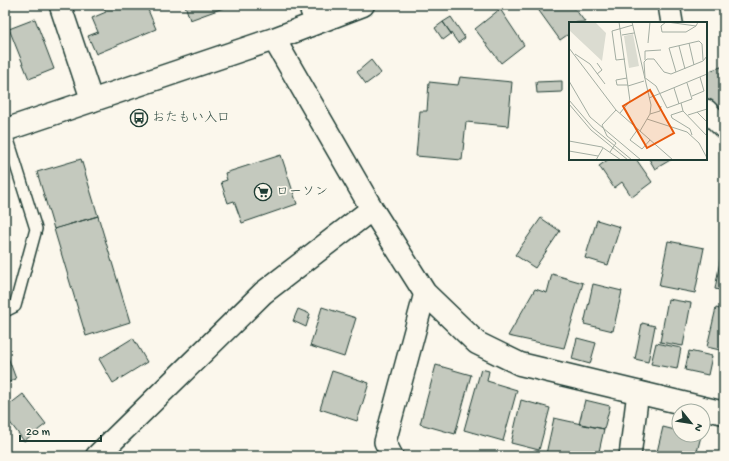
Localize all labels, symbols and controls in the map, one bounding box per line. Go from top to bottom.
inset map [569,22,707,160]
bus stop icon: おたもい入口 [129,108,149,128]
place label: おたもい入口 [152,111,230,126]
supermarket icon: ローソン [253,182,273,202]
place label: ローソン [276,185,328,200]
north arrow [671,403,711,443]
scale bar [20,417,101,443]
text: N [691,421,705,433]
text: 20 m [26,426,51,440]

